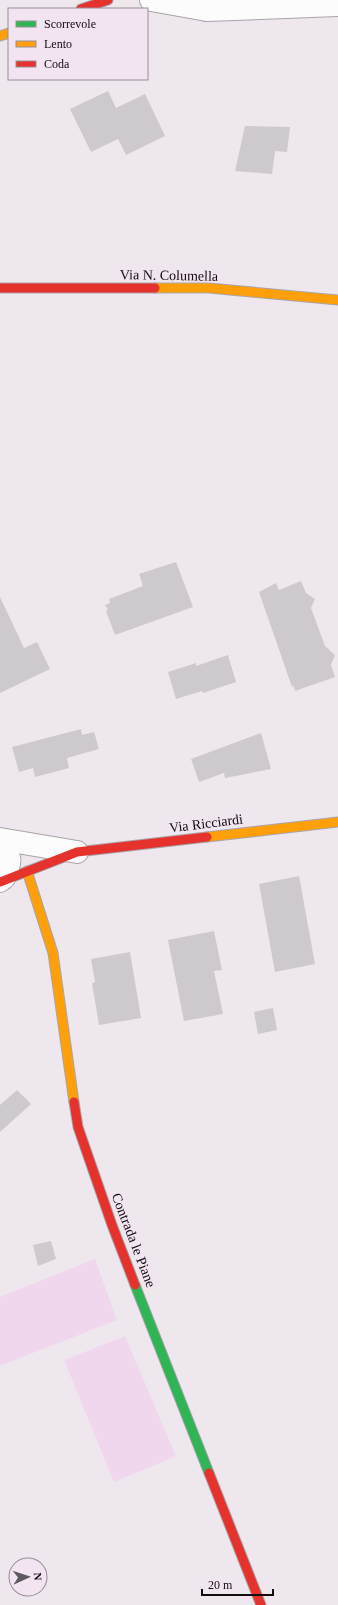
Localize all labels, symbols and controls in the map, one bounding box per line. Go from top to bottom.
legend [8,8,148,80]
text: Scorrevole [44,17,96,31]
text: Lento [44,37,72,51]
text: Coda [44,57,70,71]
street label: Via N. Columella [120,267,219,284]
street label: Via Ricciardi [168,812,244,835]
street label: Contrada le Piane [109,1191,158,1289]
north arrow [8,1557,48,1597]
scale bar [202,1571,273,1597]
text: N [32,1572,44,1581]
text: 20 m [208,1578,233,1592]

